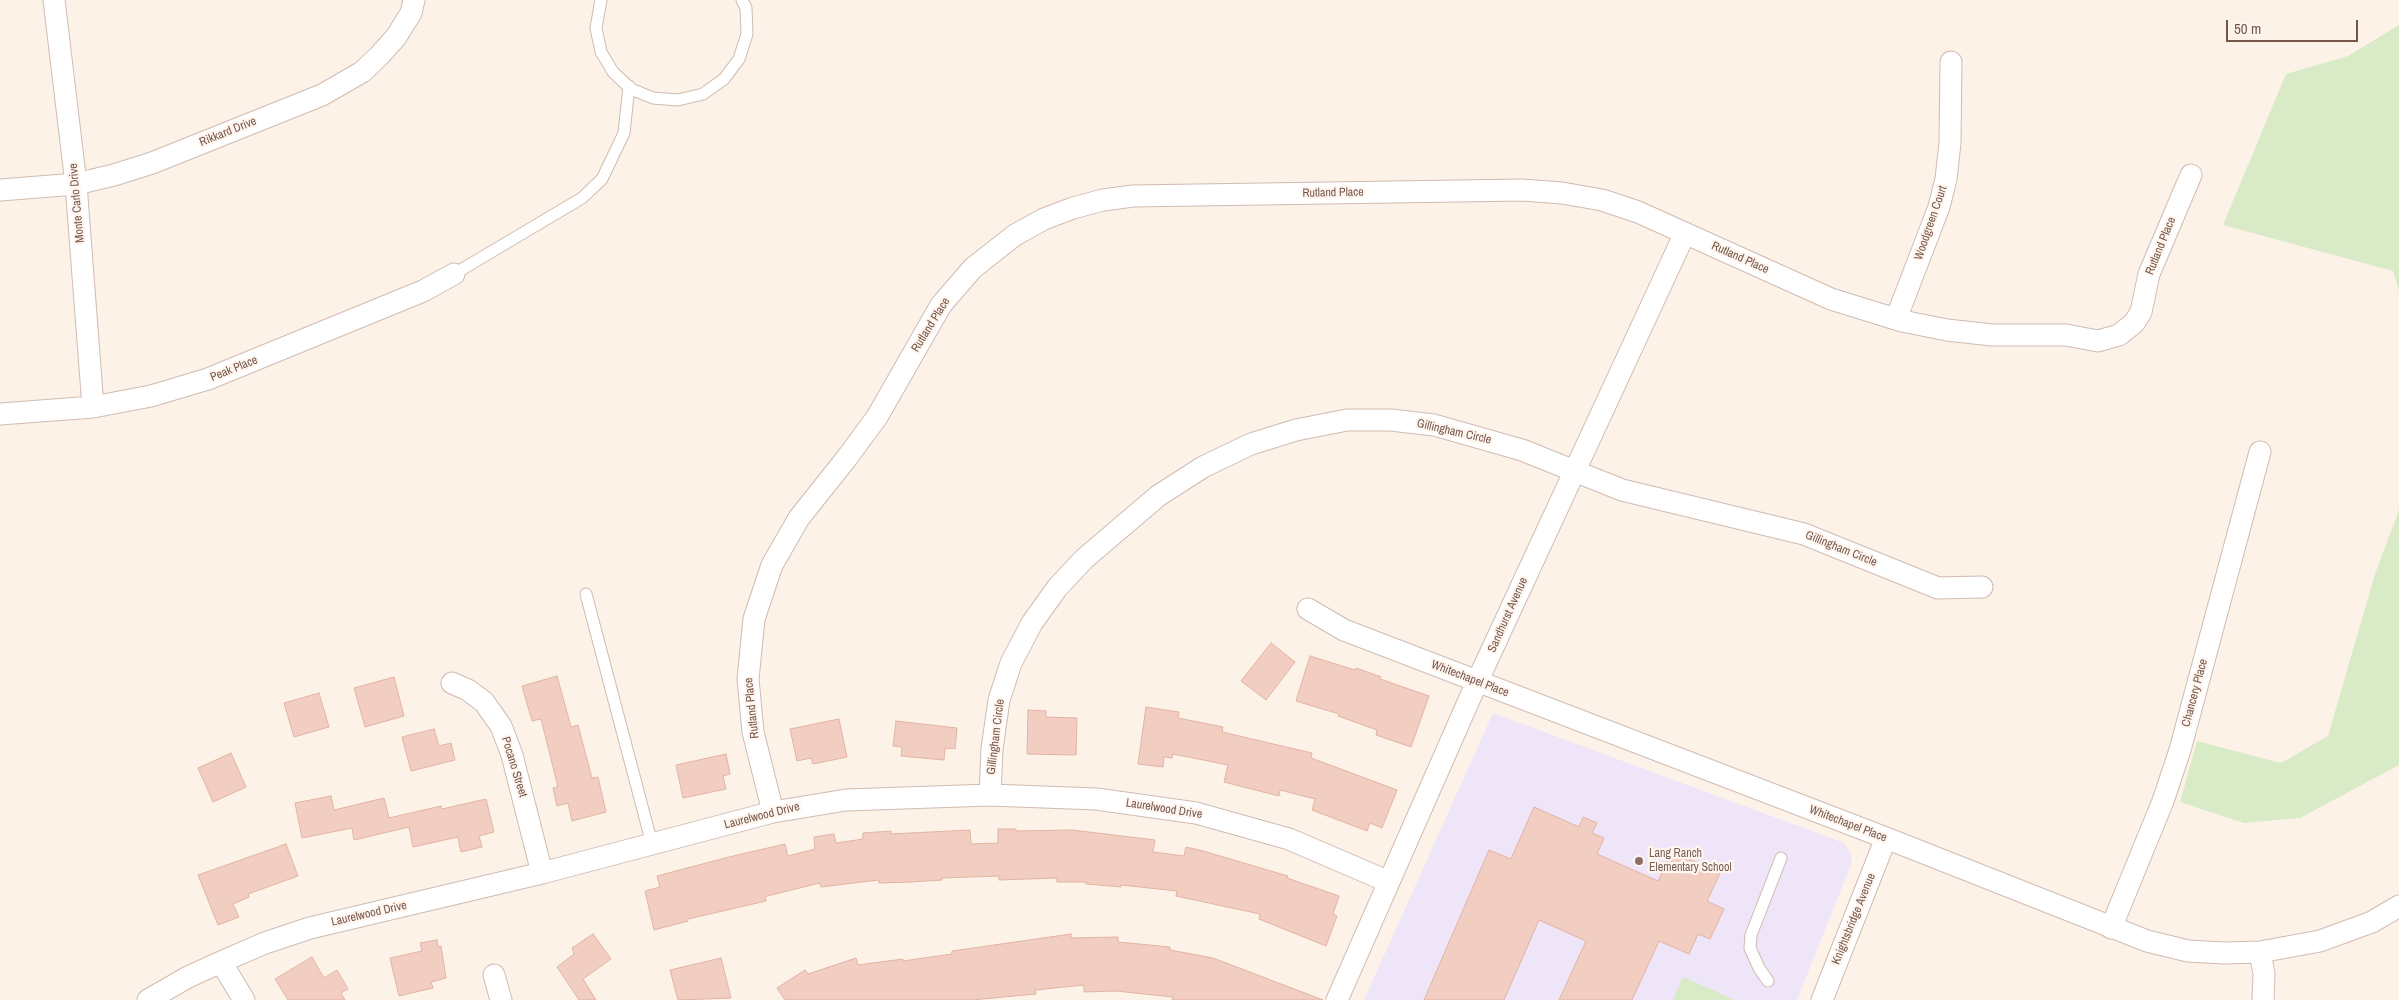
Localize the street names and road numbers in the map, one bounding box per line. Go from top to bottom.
street label: Rikkard Drive [197,114,259,150]
street label: Monte Carlo Drive [66,163,88,243]
street label: Woodgreen Court [1912,184,1950,262]
street label: Rutland Place [1302,185,1364,201]
street label: Rutland Place [2143,215,2179,277]
street label: Rutland Place [1709,239,1771,277]
street label: Rutland Place [909,295,953,355]
street label: Peak Place [208,353,260,385]
street label: Gillingham Circle [1415,416,1493,448]
street label: Gillingham Circle [1803,528,1879,570]
street label: Sandhurst Avenue [1485,575,1531,655]
street label: Whitechapel Place [1429,658,1511,700]
street label: Chancery Place [2179,658,2211,728]
street label: Rutland Place [742,677,762,739]
street label: Gillingham Circle [984,698,1008,776]
street label: Pocano Street [498,735,530,799]
street label: Laurelwood Drive [1125,796,1203,822]
street label: Laurelwood Drive [723,800,801,832]
street label: Whitechapel Place [1807,803,1889,845]
street label: Knightsbridge Avenue [1829,871,1879,967]
street label: Laurelwood Drive [330,898,408,930]

